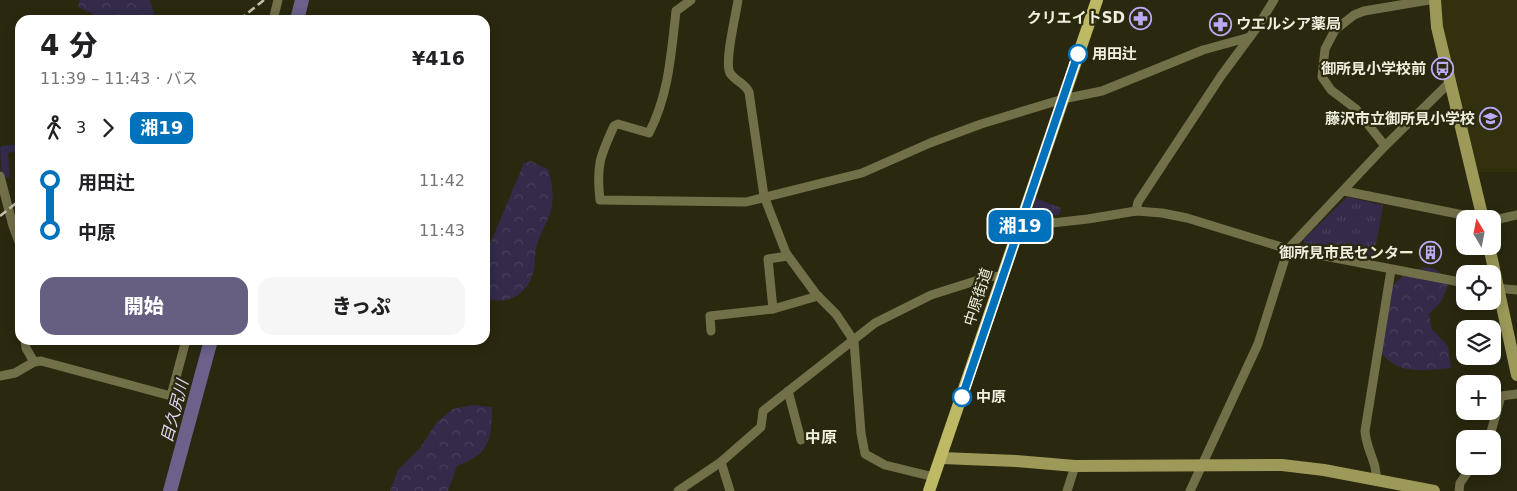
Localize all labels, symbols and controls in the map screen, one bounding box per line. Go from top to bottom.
pharmacy icon: クリエイトSD [1129,6,1153,30]
place label: クリエイトSD [1027,9,1125,27]
pharmacy icon: ウエルシア薬局 [1208,12,1232,36]
place label: ウエルシア薬局 [1236,15,1341,33]
text: 4 分 [40,29,97,62]
marker: 用田辻 [1068,44,1088,64]
place label: 用田辻 [1092,45,1137,63]
text: ¥416 [412,47,465,69]
bus stop icon: 御所見小学校前 [1430,57,1454,81]
place label: 御所見小学校前 [1321,60,1426,78]
text: 11:39 – 11:43 · バス [40,69,198,88]
school or university icon: 藤沢市立御所見小学校 [1479,107,1503,131]
place label: 藤沢市立御所見小学校 [1325,110,1475,128]
icon: walk [40,114,68,142]
icon: forward [94,114,122,142]
text: 湘19 [140,117,183,138]
text: 3 [76,118,86,137]
text: 用田辻 [78,171,135,193]
text: 11:42 [419,171,465,190]
line badge: 湘19 [991,210,1049,242]
north arrow [1456,210,1501,255]
map controls [1456,210,1501,475]
text: 湘19 [998,215,1042,236]
text: 中原 [78,221,116,243]
text: 11:43 [419,221,465,240]
building icon: 御所見市民センター [1418,241,1442,265]
place label: 御所見市民センター [1279,244,1414,262]
button: locate [1456,265,1501,310]
street label: 中原街道 [960,266,996,328]
button: 開始 [40,277,248,335]
button: きっぷ [258,277,465,335]
button: layers [1456,320,1501,365]
button: + [1456,375,1501,420]
water label: 目久尻川 [157,376,192,445]
marker: 中原 [952,387,972,407]
place label: 中原 [976,388,1006,406]
district label: 中原 [805,428,837,447]
button: − [1456,430,1501,475]

